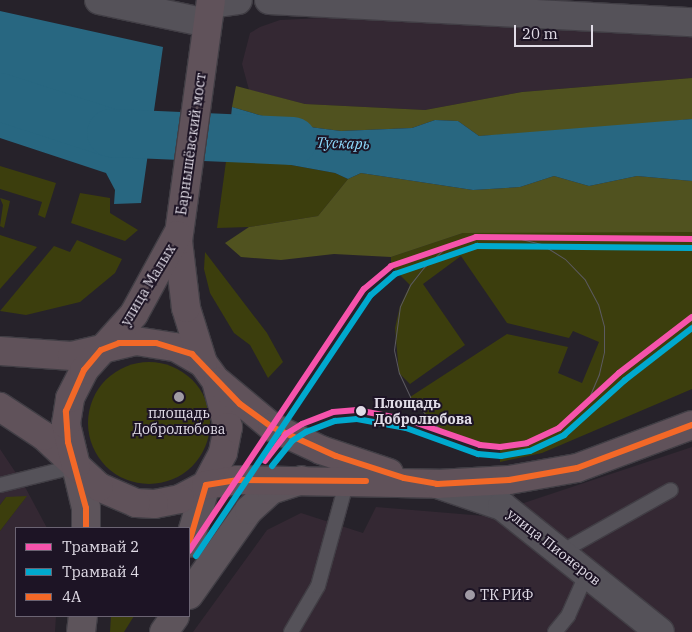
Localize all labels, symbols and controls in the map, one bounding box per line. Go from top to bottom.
scale bar [517,15,596,47]
text: 20 m [522,24,558,43]
street label: Барнышёвский мост [173,72,209,216]
water label: Тускарь [316,133,370,153]
street label: улица Малых [117,241,179,329]
marker: площадь Добролюбова [173,391,185,403]
place label: Площадь Добролюбова [374,395,472,428]
marker: Площадь Добролюбова [352,402,370,420]
place label: площадь Добролюбова [133,405,225,438]
street label: улица Пионеров [504,505,604,589]
legend [15,527,190,617]
text: Трамвай 2 [62,537,139,556]
text: Трамвай 4 [62,562,139,581]
text: 4А [62,587,81,606]
place label: ТК РИФ [480,587,533,603]
marker: ТК РИФ [464,589,476,601]

